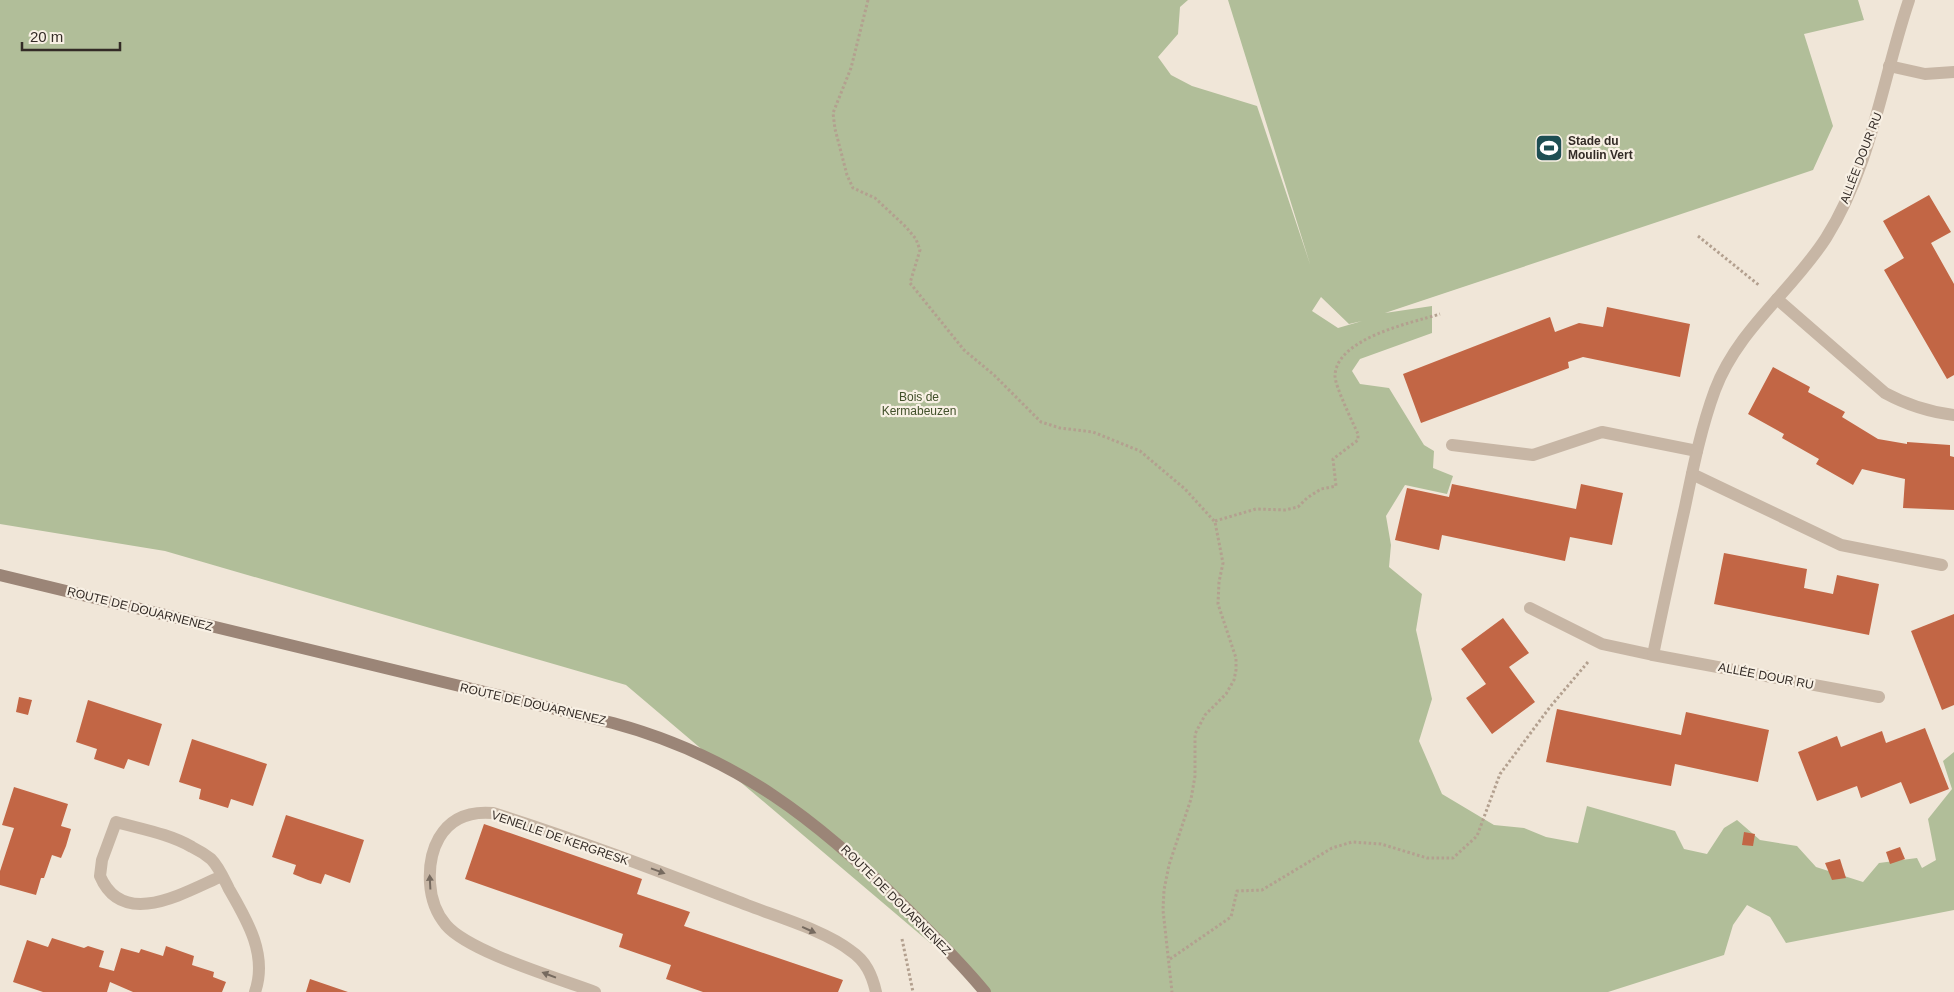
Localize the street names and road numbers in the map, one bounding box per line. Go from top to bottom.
street label: ALLÉE DOUR RU [1836,110,1885,206]
street label: ROUTE DE DOUARNENEZ [66,584,214,634]
street label: ALLÉE DOUR RU [1717,659,1815,692]
street label: ROUTE DE DOUARNENEZ [459,680,607,728]
street label: VENELLE DE KERGRESK [490,808,630,868]
street label: ROUTE DE DOUARNENEZ [838,842,954,958]

